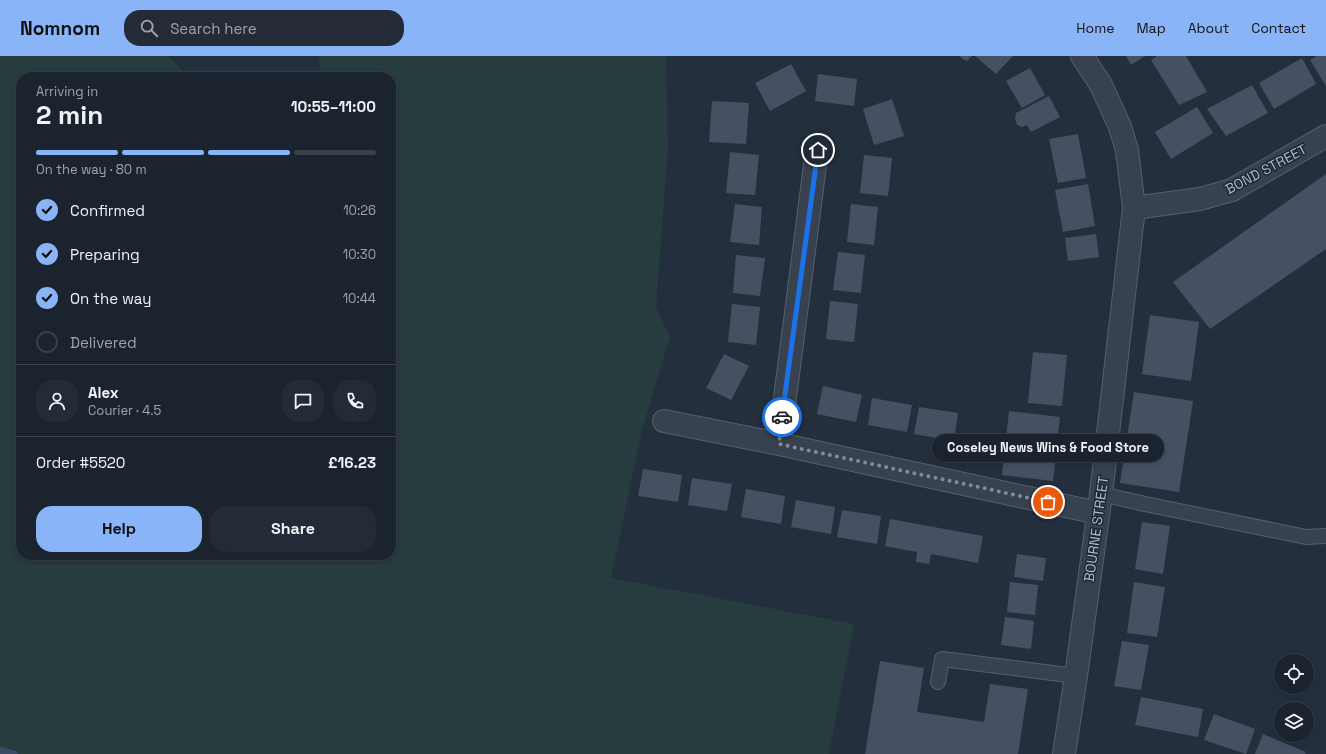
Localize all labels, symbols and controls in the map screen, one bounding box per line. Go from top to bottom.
search box [124,10,404,46]
text: Nomnom [20,16,100,41]
icon: search [138,17,160,39]
text: Search here [170,19,257,38]
text: Home [1076,19,1114,37]
text: Map [1136,19,1166,37]
text: About [1188,19,1229,37]
text: Contact [1251,19,1306,37]
text: Arriving in [36,83,98,100]
text: 10:55–11:00 [291,97,376,116]
text: 2 min [36,98,103,132]
pin [801,133,835,167]
icon: home [807,139,829,161]
street label: BOND STREET [1222,140,1310,198]
text: On the way · 80 m [36,161,147,178]
icon: check [36,199,58,221]
text: Confirmed [70,201,145,220]
text: 10:26 [343,202,376,219]
icon: check [36,243,58,265]
text: Preparing [70,245,140,264]
text: 10:30 [343,246,376,263]
icon: check [36,287,58,309]
text: On the way [70,289,151,308]
text: 10:44 [343,290,376,307]
text: Delivered [70,333,137,352]
button: person [36,380,78,422]
button: chat [282,380,324,422]
button: phone [334,380,376,422]
text: Alex [88,383,119,402]
courier [762,397,802,437]
text: Courier · 4.5 [88,402,161,419]
icon: car [771,406,793,428]
callout: Coseley News Wins & Food Store [932,434,1164,462]
text: Coseley News Wins & Food Store [947,439,1149,456]
text: Order #5520 [36,453,125,472]
text: £16.23 [328,453,376,472]
street label: BOURNE STREET [1080,475,1112,583]
pin [1031,485,1065,519]
icon: bag [1037,491,1059,513]
button: Help [36,506,202,552]
button: Share [210,506,376,552]
map controls [1274,654,1314,742]
button: locate [1274,654,1314,694]
button: layers [1274,702,1314,742]

